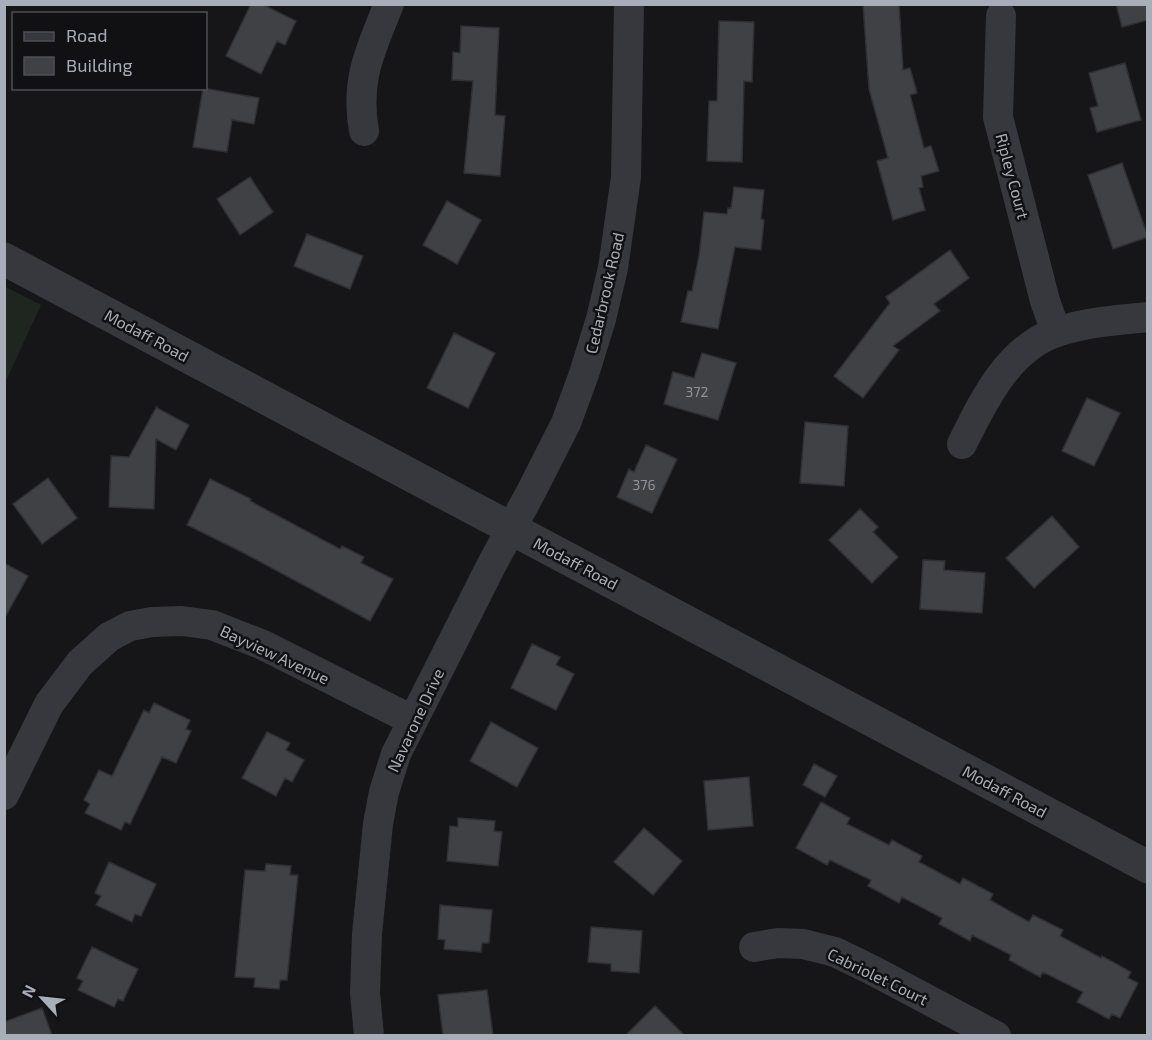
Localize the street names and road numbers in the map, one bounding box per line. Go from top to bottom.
street label: Ripley Court [992,131,1034,221]
street label: Cedarbrook Road [581,230,627,356]
street label: Modaff Road [102,305,192,365]
street label: Modaff Road [531,533,621,593]
street label: Bayview Avenue [218,620,332,688]
street label: Navarone Drive [383,665,447,775]
street label: Modaff Road [960,761,1050,821]
street label: Cabriolet Court [825,943,931,1009]

